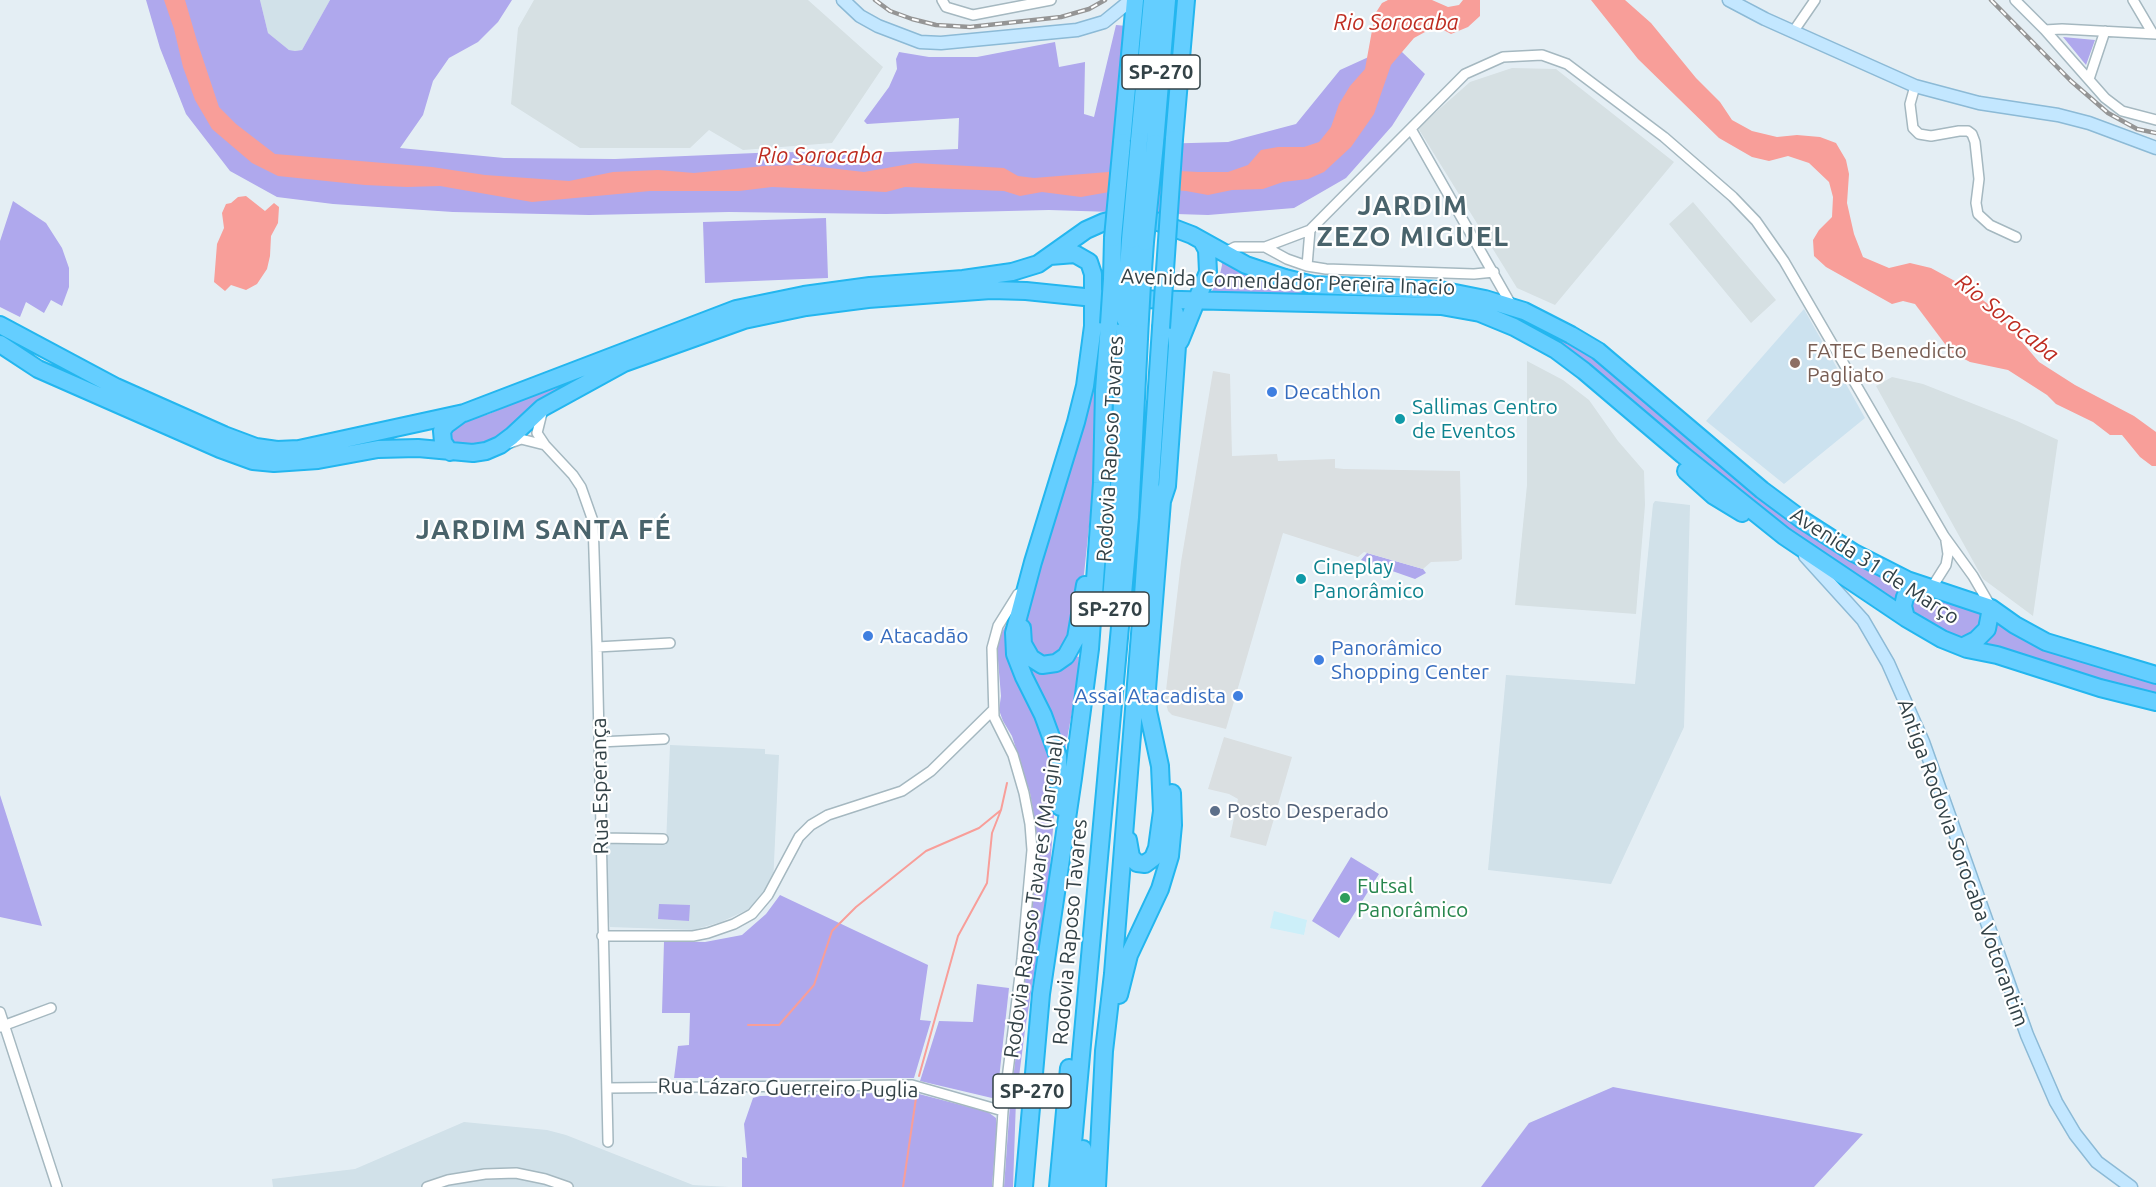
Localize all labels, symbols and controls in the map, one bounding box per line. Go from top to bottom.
water label: Rio Sorocaba [1333,10,1459,36]
road number: SP-270 [1122,55,1200,89]
water label: Rio Sorocaba [757,143,883,169]
district label: JARDIM ZEZO MIGUEL [1316,190,1510,253]
street label: Avenida Comendador Pereira Inacio [1120,264,1456,300]
water label: Rio Sorocaba [1950,268,2064,368]
street label: Rodovia Raposo Tavares [1091,335,1129,563]
place label: FATEC Benedicto Pagliato [1807,338,1967,388]
marker: FATEC Benedicto Pagliato [1788,356,1802,370]
place label: Decathlon [1284,379,1381,405]
marker: Decathlon [1265,385,1279,399]
place label: Sallimas Centro de Eventos [1412,394,1558,444]
marker: Sallimas Centro de Eventos [1393,412,1407,426]
street label: Avenida 31 de Março [1786,502,1964,630]
district label: JARDIM SANTA FÉ [416,514,672,546]
place label: Cineplay Panorâmico [1313,554,1424,604]
marker: Cineplay Panorâmico [1294,572,1308,586]
road number: SP-270 [1071,592,1149,626]
place label: Atacadão [880,623,969,649]
marker: Atacadão [861,629,875,643]
place label: Panorâmico Shopping Center [1331,635,1489,685]
marker: Panorâmico Shopping Center [1312,653,1326,667]
place label: Assaí Atacadista [1074,683,1226,709]
marker: Assaí Atacadista [1231,689,1245,703]
street label: Antiga Rodovia Sorocaba Votorantim [1892,696,2034,1030]
street label: Rua Esperança [586,717,614,855]
street label: Rodovia Raposo Tavares (Marginal) [999,732,1069,1060]
place label: Posto Desperado [1227,798,1389,824]
marker: Posto Desperado [1208,804,1222,818]
street label: Rodovia Raposo Tavares [1048,818,1092,1046]
place label: Futsal Panorâmico [1357,873,1468,923]
marker: Futsal Panorâmico [1338,891,1352,905]
street label: Rua Lázaro Guerreiro Puglia [657,1073,919,1103]
road number: SP-270 [993,1074,1071,1108]

